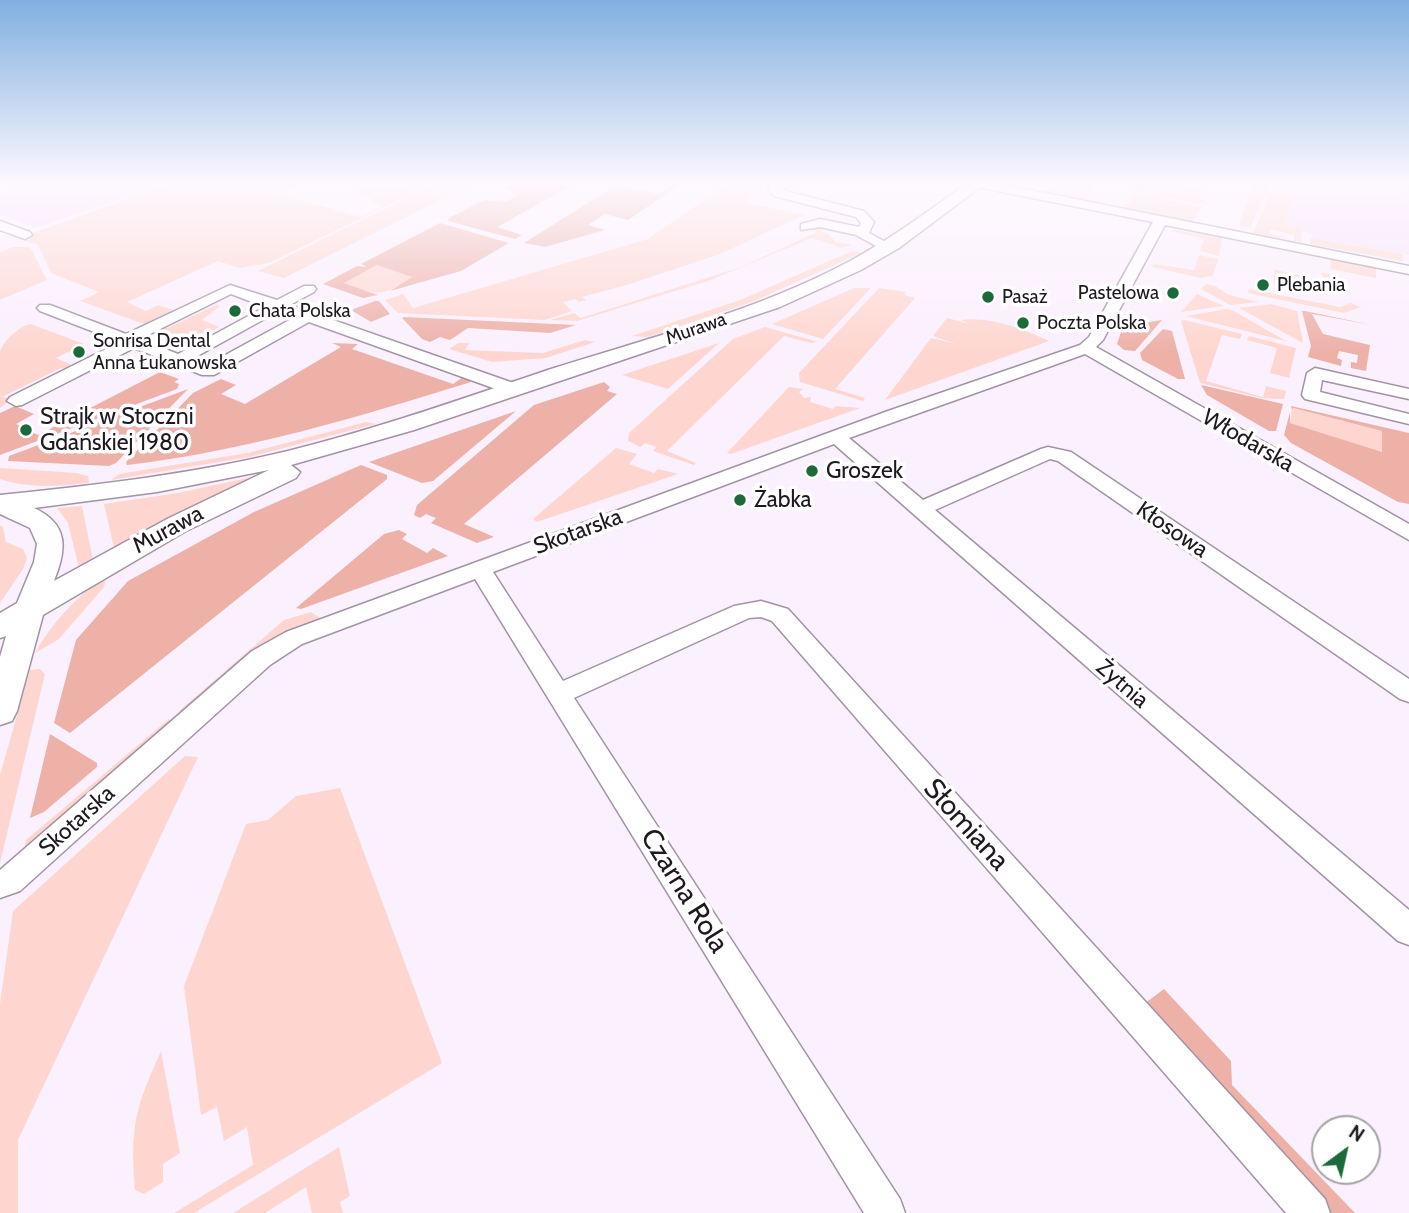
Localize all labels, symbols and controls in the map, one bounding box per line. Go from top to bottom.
place label: Plebania [1277,274,1345,296]
marker: Plebania [1255,277,1271,293]
place label: Pastelowa [1078,282,1159,304]
marker: Pastelowa [1165,285,1181,301]
place label: Pasaż [1002,286,1048,308]
marker: Pasaż [980,289,996,305]
place label: Chata Polska [249,300,351,322]
marker: Chata Polska [227,303,243,319]
street label: Murawa [663,308,729,350]
place label: Poczta Polska [1037,312,1146,334]
marker: Poczta Polska [1015,315,1031,331]
place label: Sonrisa Dental Anna Łukanowska [93,330,237,374]
marker: Sonrisa Dental Anna Łukanowska [71,344,87,360]
place label: Strajk w Stoczni Gdańskiej 1980 [40,403,194,457]
street label: Włodarska [1197,404,1299,478]
marker: Strajk w Stoczni Gdańskiej 1980 [18,422,34,438]
place label: Groszek [826,457,903,485]
marker: Groszek [804,463,820,479]
place label: Żabka [754,486,812,514]
marker: Żabka [732,492,748,508]
street label: Kłosowa [1131,496,1213,564]
street label: Murawa [128,500,208,560]
street label: Skotarska [530,503,626,561]
street label: Żytnia [1090,654,1154,714]
street label: Słomiana [916,772,1016,878]
street label: Skotarska [33,780,121,862]
street label: Czarna Rola [633,823,735,959]
north arrow [1311,1115,1381,1185]
text: N [1345,1120,1369,1147]

